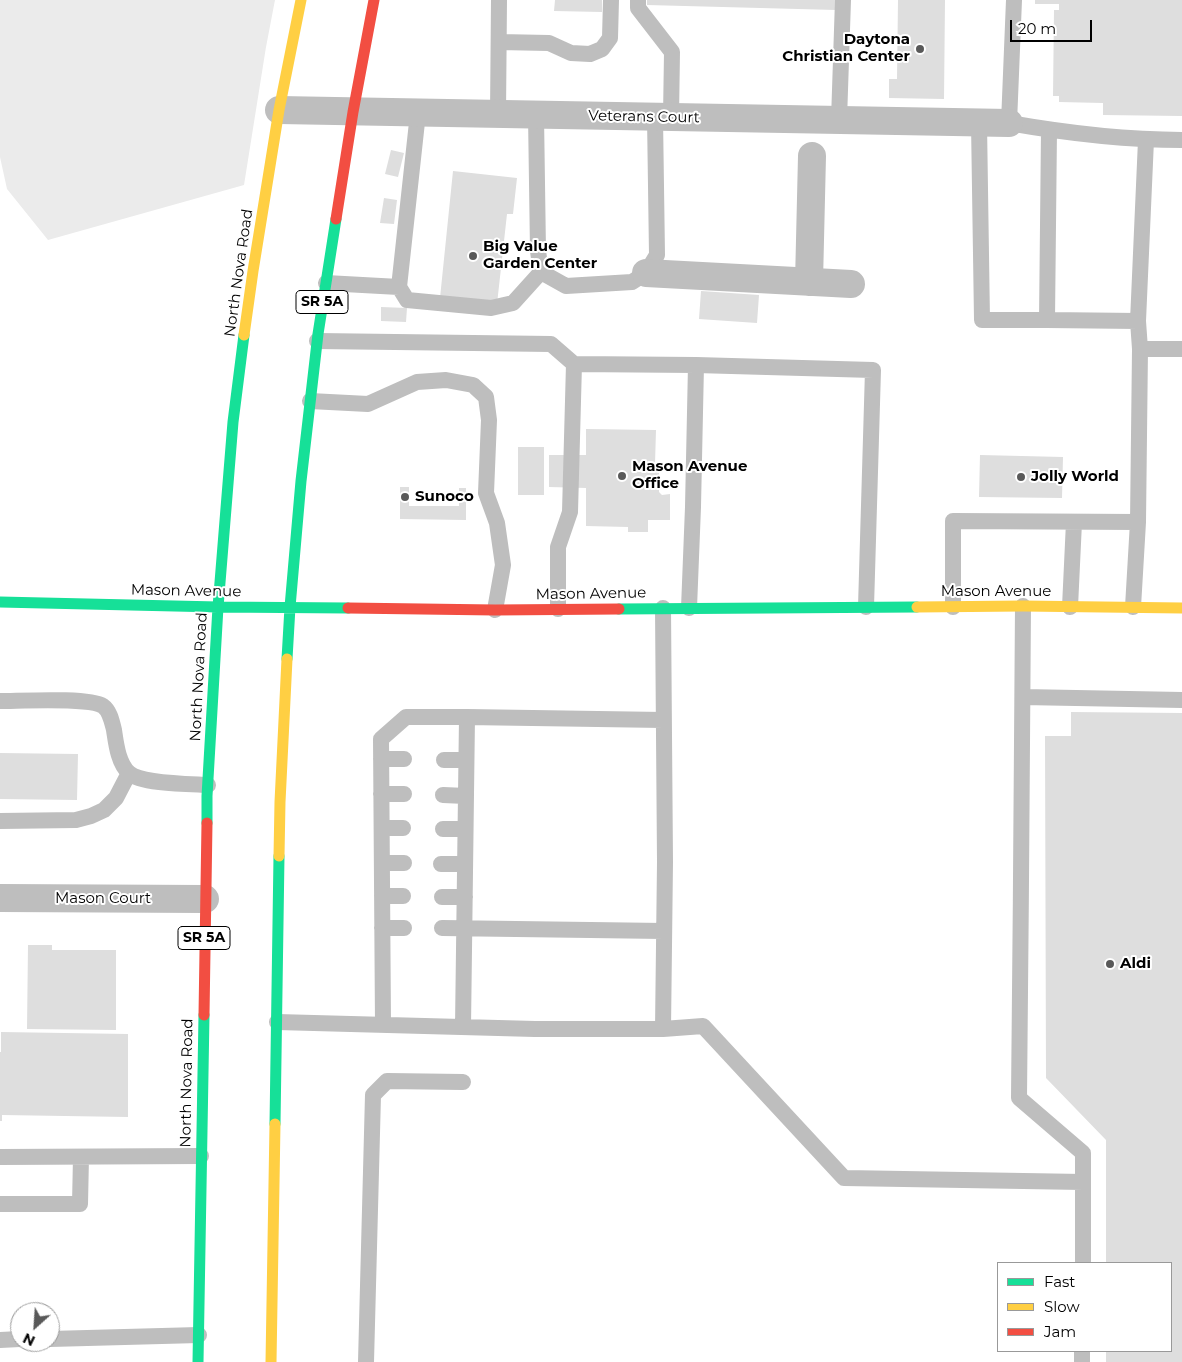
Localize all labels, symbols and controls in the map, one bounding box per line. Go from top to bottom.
scale bar [1012,10,1094,42]
text: 20 m [1018,19,1056,38]
place label: Daytona Christian Center [782,31,910,66]
marker: Daytona Christian Center [914,43,926,55]
street label: Veterans Court [588,107,700,127]
street label: North Nova Road [221,208,257,338]
place label: Big Value Garden Center [483,238,597,273]
marker: Big Value Garden Center [467,250,479,262]
road number: SR 5A [296,290,348,314]
place label: Mason Avenue Office [632,458,747,493]
place label: Jolly World [1031,468,1119,486]
marker: Mason Avenue Office [616,470,628,482]
marker: Jolly World [1015,471,1027,483]
place label: Sunoco [415,488,474,506]
marker: Sunoco [399,491,411,503]
street label: Mason Avenue [131,581,241,601]
street label: Mason Avenue [941,583,1051,601]
street label: Mason Avenue [536,584,646,604]
street label: North Nova Road [187,612,211,742]
street label: Mason Court [55,890,151,908]
road number: SR 5A [178,926,230,950]
place label: Aldi [1120,955,1151,973]
marker: Aldi [1104,958,1116,970]
street label: North Nova Road [177,1018,197,1148]
legend [997,1262,1172,1352]
text: Fast [1044,1272,1075,1291]
text: Slow [1044,1297,1080,1316]
north arrow [10,1302,60,1352]
text: Jam [1044,1322,1076,1341]
text: N [20,1329,38,1350]

